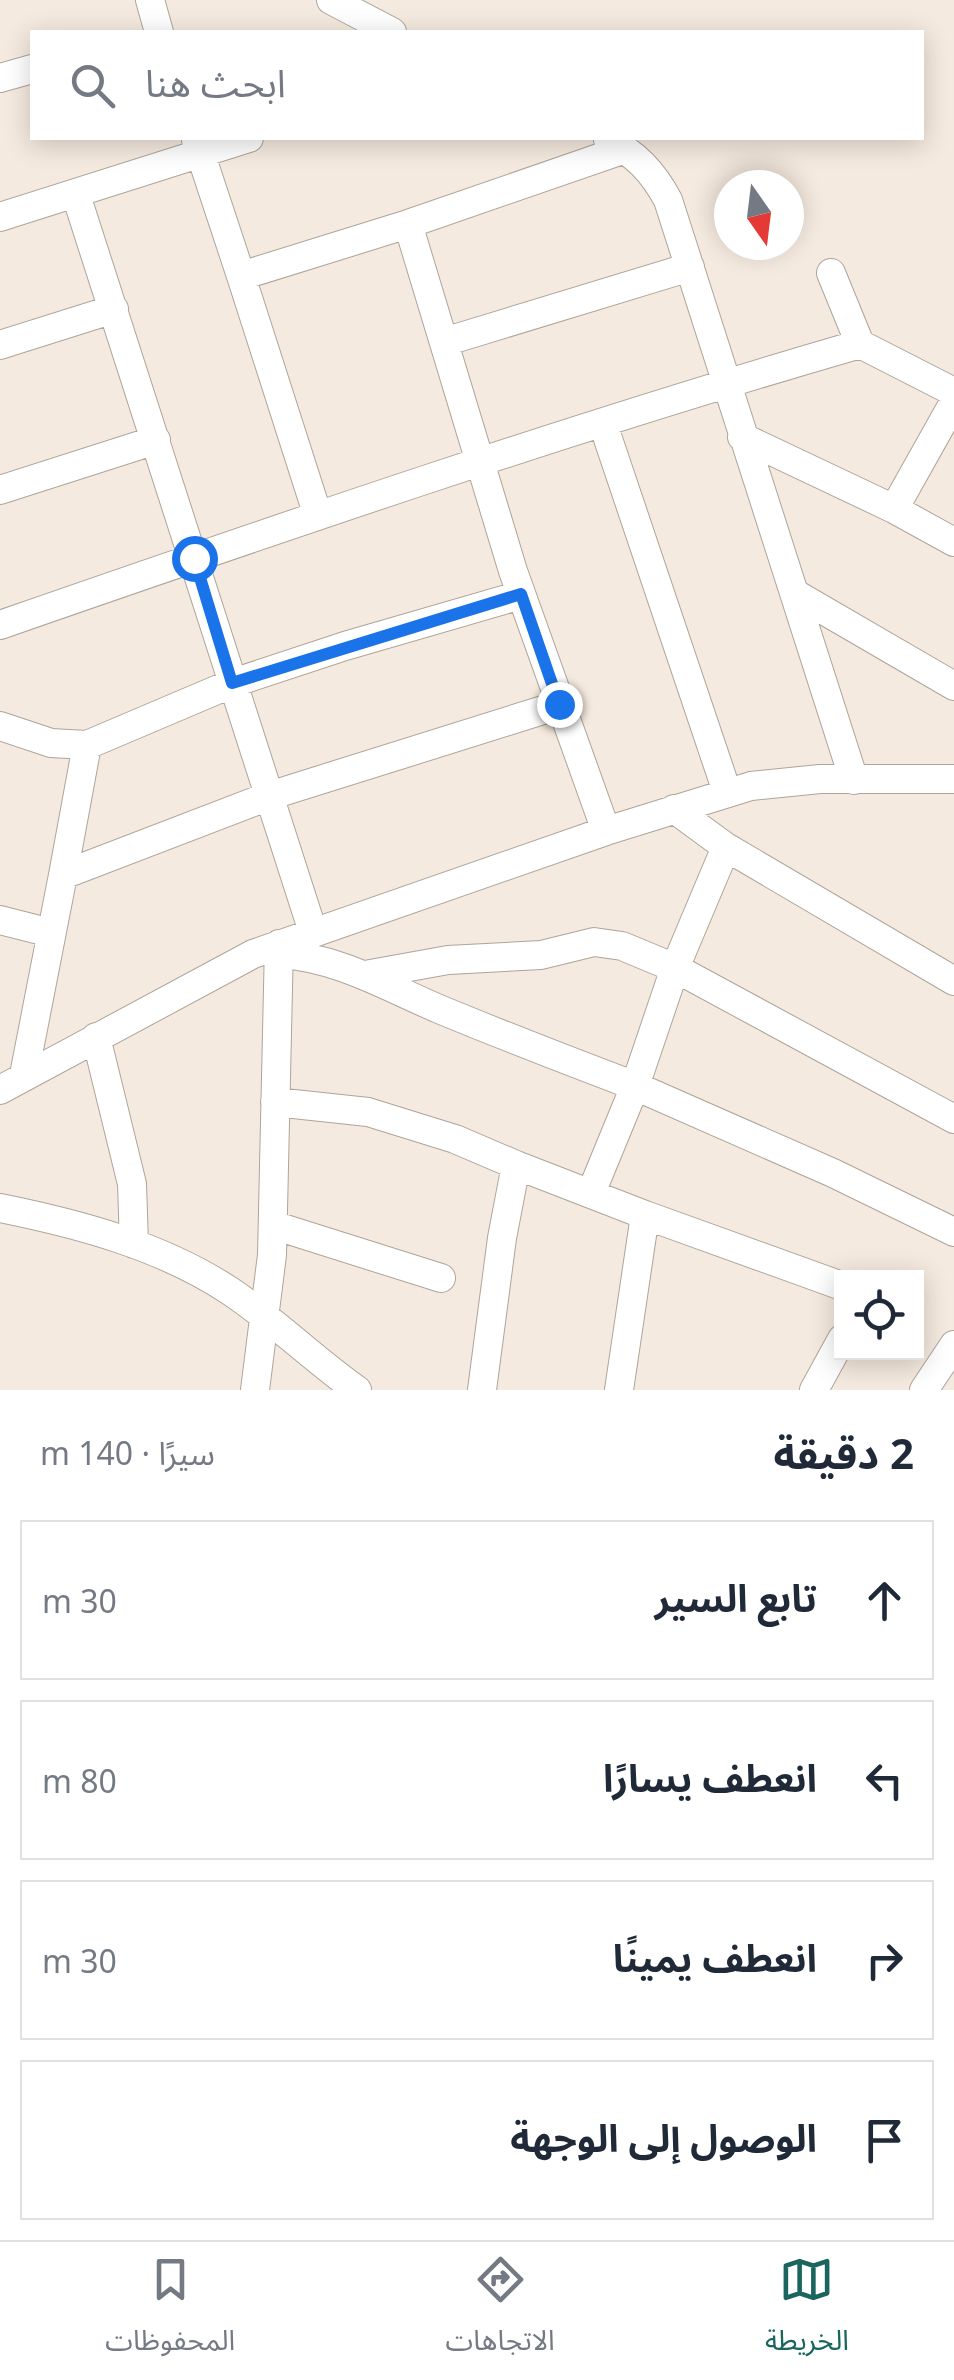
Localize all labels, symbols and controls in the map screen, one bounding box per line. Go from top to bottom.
search box [30,30,924,140]
text: ابحث هنا [145,56,286,108]
icon: search [65,58,120,113]
north arrow [714,170,804,260]
route start [172,536,218,582]
route end [537,682,583,728]
map controls [834,1270,924,1360]
button: locate [834,1270,924,1360]
text: 2 دقيقة [773,1424,914,1481]
text: سيرًا · 140 m [40,1431,215,1474]
text: تابع السير [655,1571,817,1623]
icon: ahead [857,1573,912,1628]
text: 30 m [42,1579,117,1622]
text: انعطف يسارًا [603,1751,817,1803]
icon: left [857,1753,912,1808]
text: 80 m [42,1759,117,1802]
text: انعطف يمينًا [613,1931,817,1983]
icon: right [857,1933,912,1988]
text: 30 m [42,1939,117,1982]
text: الوصول إلى الوجهة [510,2111,817,2163]
icon: arrive [857,2113,912,2168]
tab: المحفوظات [105,2252,235,2371]
tab: الاتجاهات [445,2252,555,2371]
tab: الخريطة [765,2252,849,2371]

